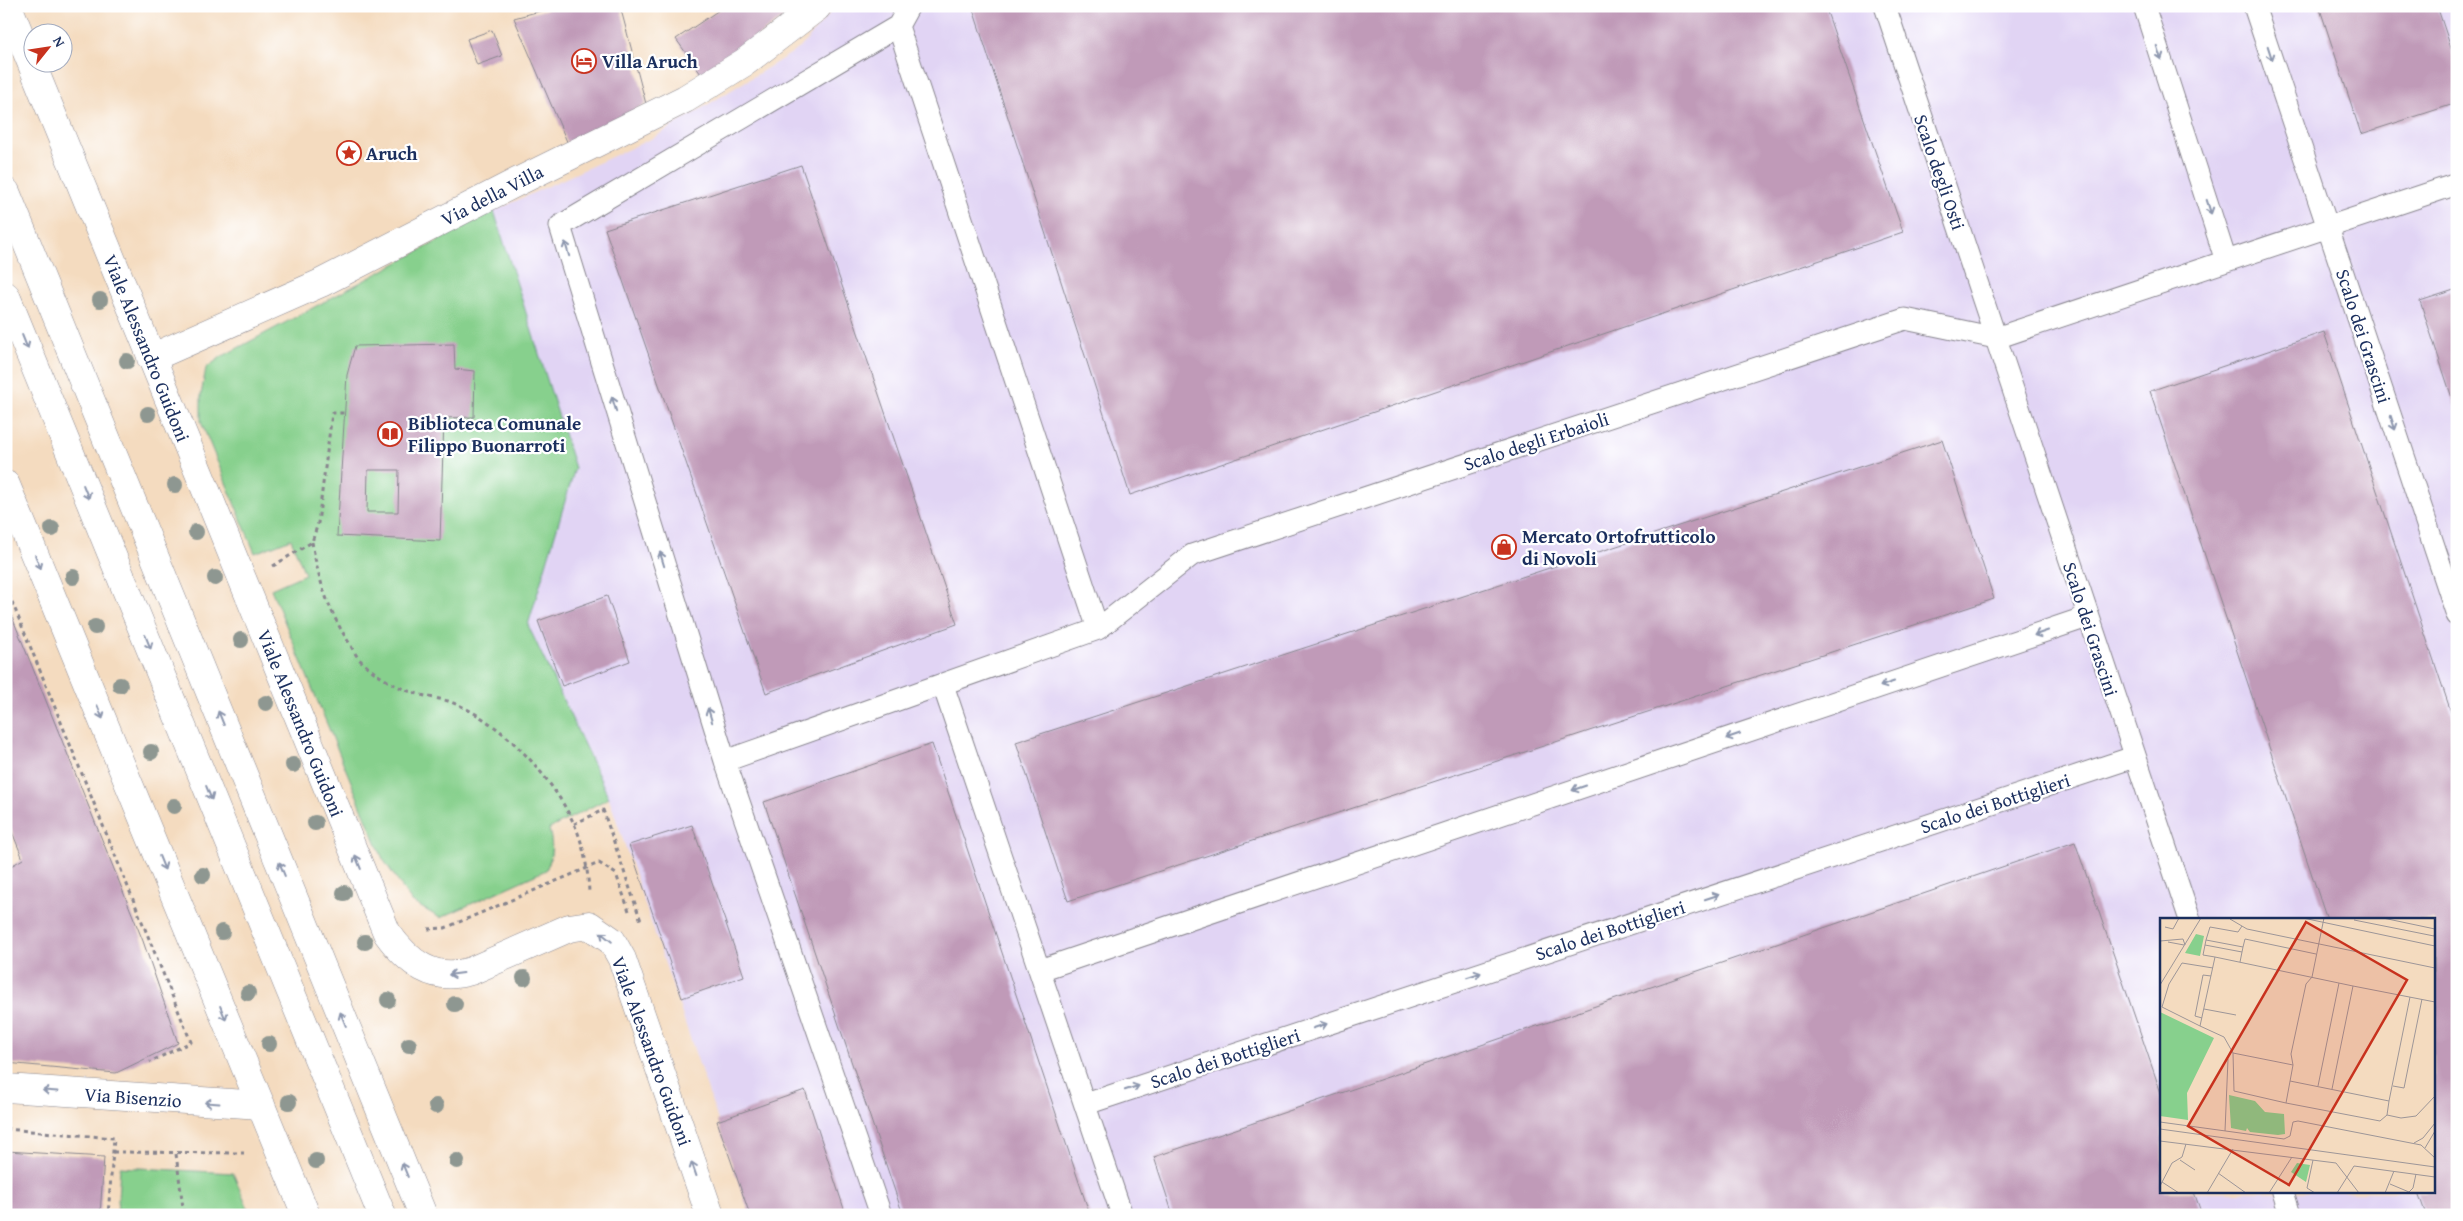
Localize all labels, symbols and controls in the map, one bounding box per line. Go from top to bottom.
north arrow [22,22,72,72]
text: N [48,32,71,51]
one-way arrow [2155,44,2165,60]
one-way arrow [2265,44,2275,60]
place label: Villa Aruch [602,47,699,75]
hotel icon: Villa Aruch [571,48,597,74]
street label: Scalo degli Osti [1907,111,1973,233]
place label: Aruch [366,139,418,167]
place icon: Aruch [336,140,362,166]
street label: Via della Villa [436,157,548,233]
one-way arrow [2205,199,2214,215]
one-way arrow [561,241,571,257]
street label: Viale Alessandro Guidoni [97,250,197,446]
street label: Scalo dei Grascini [2329,265,2399,407]
one-way arrow [21,334,30,349]
one-way arrow [609,396,619,412]
street label: Scalo degli Erbaioli [1460,404,1612,478]
place label: Biblioteca Comunale Filippo Buonarroti [408,409,581,459]
one-way arrow [2389,415,2398,431]
library icon: Biblioteca Comunale Filippo Buonarroti [377,421,403,447]
one-way arrow [82,484,91,499]
place label: Mercato Ortofrutticolo di Novoli [1522,522,1716,572]
shop icon: Mercato Ortofrutticolo di Novoli [1491,534,1517,560]
one-way arrow [657,552,667,568]
one-way arrow [34,554,44,569]
street label: Scalo dei Grascini [2056,558,2126,700]
street label: Viale Alessandro Guidoni [251,625,351,821]
one-way arrow [2033,628,2049,638]
one-way arrow [143,634,153,649]
one-way arrow [1879,680,1895,690]
one-way arrow [96,704,105,719]
one-way arrow [705,707,715,723]
one-way arrow [215,711,225,726]
one-way arrow [1725,732,1741,742]
street label: Scalo dei Bottiglieri [1917,766,2073,840]
one-way arrow [1571,784,1587,793]
one-way arrow [205,785,215,800]
one-way arrow [157,855,167,870]
one-way arrow [353,855,362,870]
one-way arrow [277,862,286,877]
one-way arrow [1703,892,1719,901]
street label: Scalo dei Bottiglieri [1532,893,1688,967]
inset map [2160,918,2436,1194]
one-way arrow [599,931,612,942]
street label: Viale Alessandro Guidoni [605,952,699,1150]
one-way arrow [449,969,465,979]
one-way arrow [1466,970,1482,980]
one-way arrow [219,1005,229,1020]
one-way arrow [338,1012,348,1027]
street label: Scalo dei Bottiglieri [1147,1021,1303,1095]
one-way arrow [1312,1021,1328,1031]
street label: Via Bisenzio [83,1080,183,1114]
one-way arrow [1124,1083,1140,1093]
one-way arrow [42,1086,58,1096]
one-way arrow [204,1098,220,1108]
one-way arrow [689,1161,698,1177]
one-way arrow [399,1163,409,1178]

